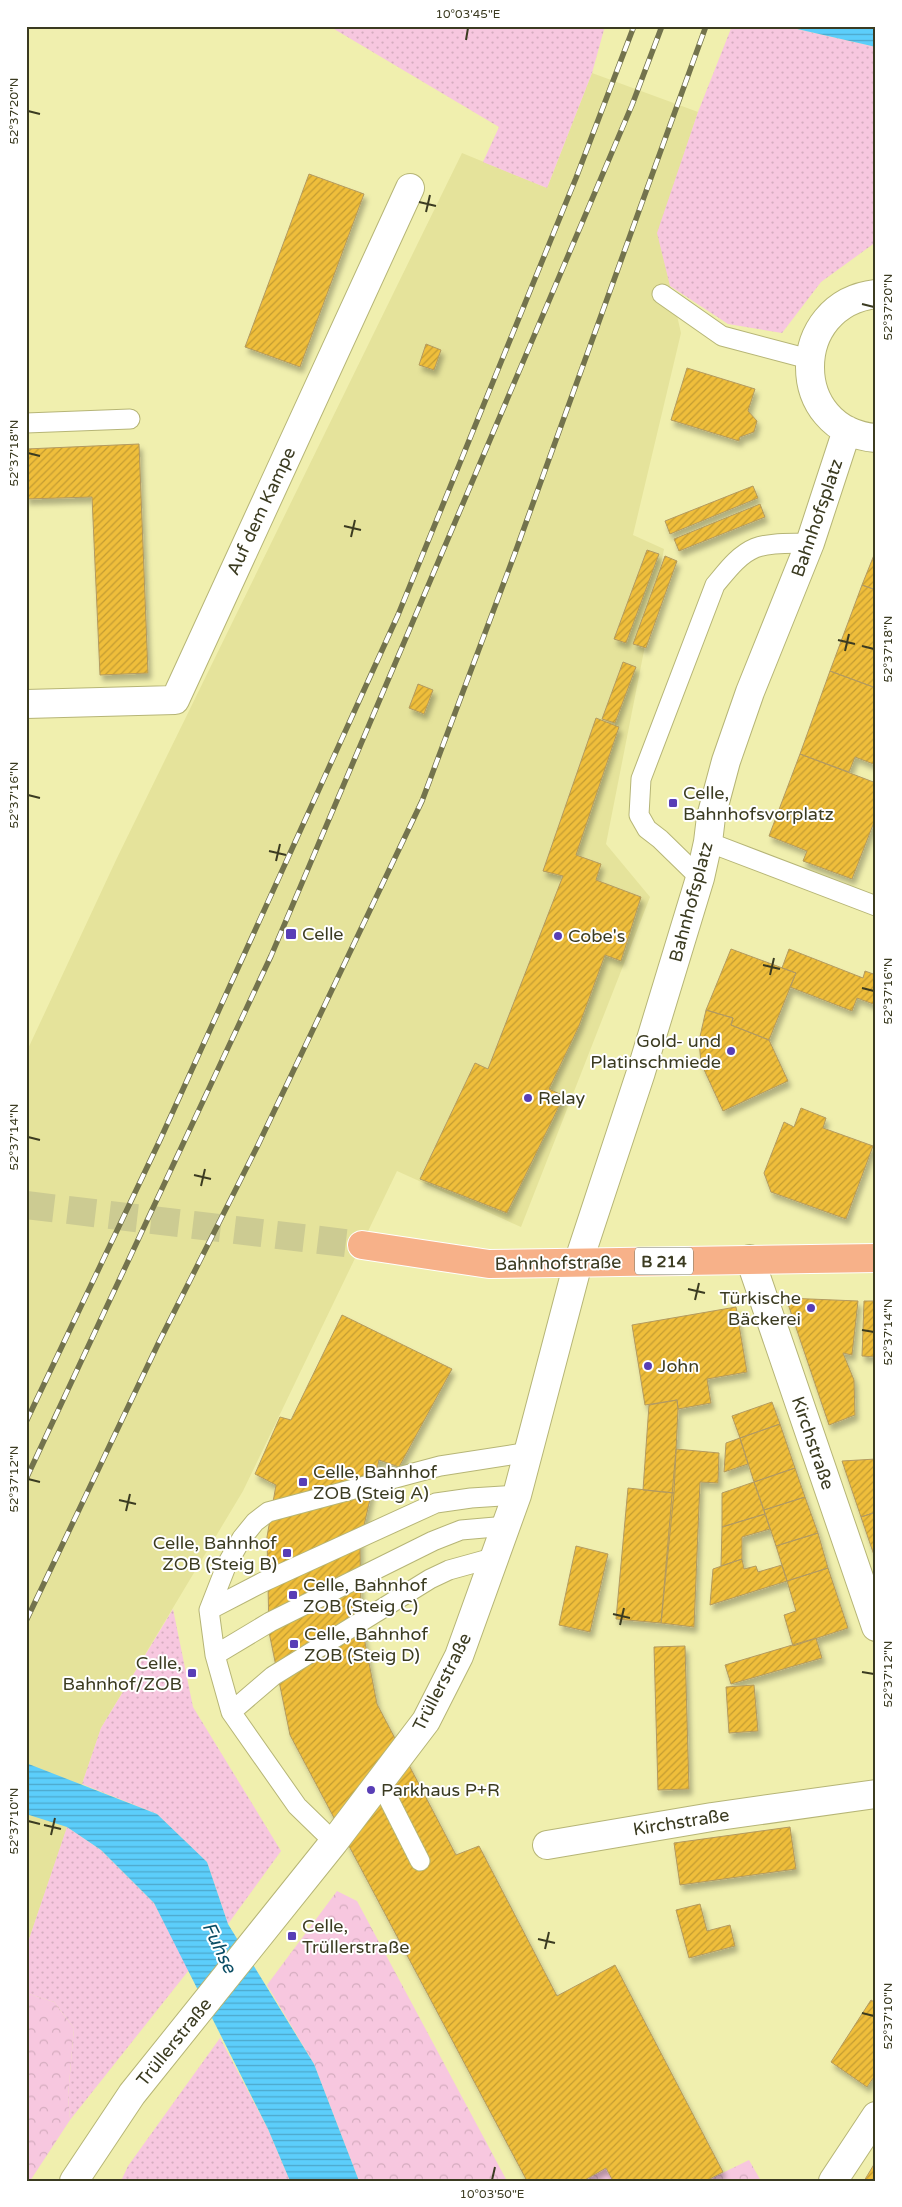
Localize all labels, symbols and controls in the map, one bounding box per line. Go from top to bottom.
text: 10°03'45"E [435,7,501,21]
text: 52°37'20"N [7,78,21,145]
text: 52°37'20"N [881,274,895,341]
text: 52°37'18"N [7,420,21,487]
street label: Auf dem Kampe [222,443,300,579]
street label: Bahnhofsplatz [787,456,848,580]
text: 52°37'18"N [881,616,895,683]
text: 52°37'16"N [7,762,21,829]
place label: Celle, Bahnhofsvorplatz [683,782,834,825]
marker: Celle, Bahnhofsvorplatz [667,797,679,809]
street label: Bahnhofsplatz [664,840,718,964]
place label: Celle [302,923,344,945]
place label: Cobe's [568,925,625,947]
marker: Celle [284,927,298,941]
marker: Cobe's [552,930,564,942]
text: 52°37'16"N [881,958,895,1025]
place label: Gold- und Platinschmiede [590,1030,721,1073]
marker: Gold- und Platinschmiede [725,1045,737,1057]
place label: Relay [538,1087,585,1109]
marker: Relay [522,1092,534,1104]
text: 52°37'14"N [7,1104,21,1171]
road number: B 214 [635,1248,693,1274]
street label: Bahnhofstraße [494,1251,622,1275]
place label: Türkische Bäckerei [720,1287,801,1330]
text: 52°37'14"N [881,1299,895,1366]
marker: Türkische Bäckerei [805,1302,817,1314]
place label: John [658,1355,699,1377]
marker: John [642,1360,654,1372]
street label: Kirchstraße [787,1393,839,1493]
text: 52°37'12"N [7,1446,21,1513]
place label: Celle, Bahnhof ZOB (Steig A) [313,1461,437,1504]
marker: Celle, Bahnhof ZOB (Steig A) [297,1476,309,1488]
place label: Celle, Bahnhof ZOB (Steig B) [153,1532,277,1575]
marker: Celle, Bahnhof ZOB (Steig B) [281,1547,293,1559]
place label: Celle, Bahnhof ZOB (Steig C) [303,1574,427,1617]
marker: Celle, Bahnhof ZOB (Steig C) [287,1589,299,1601]
place label: Celle, Bahnhof ZOB (Steig D) [304,1623,428,1666]
street label: Trüllerstraße [408,1629,476,1735]
marker: Celle, Bahnhof ZOB (Steig D) [288,1638,300,1650]
text: 52°37'12"N [881,1641,895,1708]
place label: Celle, Bahnhof/ZOB [63,1652,182,1695]
marker: Celle, Bahnhof/ZOB [186,1667,198,1679]
place label: Parkhaus P+R [381,1779,500,1801]
marker: Parkhaus P+R [365,1784,377,1796]
text: 52°37'10"N [7,1788,21,1855]
street label: Kirchstraße [631,1804,731,1840]
place label: Celle, Trüllerstraße [302,1915,409,1958]
water label: Fuhse [197,1918,241,1978]
marker: Celle, Trüllerstraße [286,1930,298,1942]
text: 52°37'10"N [881,1983,895,2050]
street label: Trüllerstraße [132,1993,216,2091]
text: 10°03'50"E [459,2187,525,2201]

